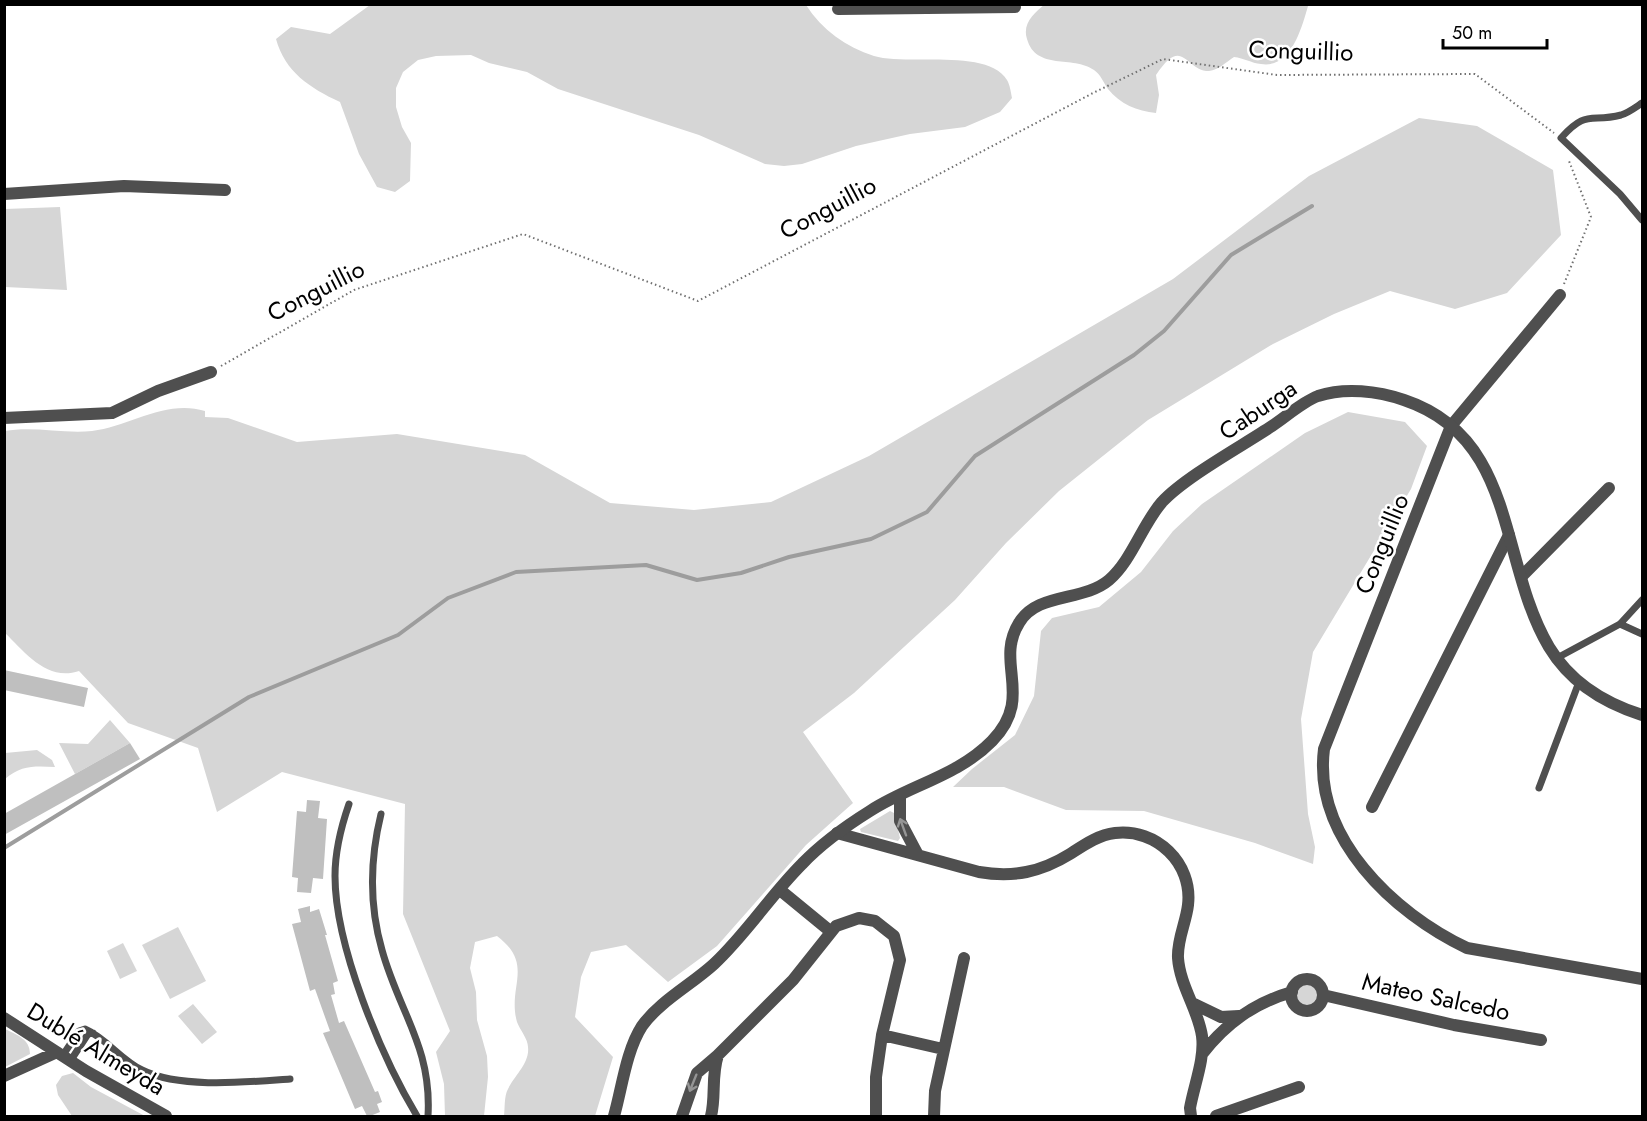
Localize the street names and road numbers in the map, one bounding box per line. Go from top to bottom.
street label: Conguillio [1248,31,1354,70]
street label: Conguillio [773,167,882,248]
street label: Conguillio [261,251,371,330]
street label: Caburga [1212,371,1304,449]
street label: Conguillio [1346,489,1417,599]
street label: Mateo Salcedo [1359,964,1513,1029]
street label: Dublé Almeyda [21,994,172,1104]

